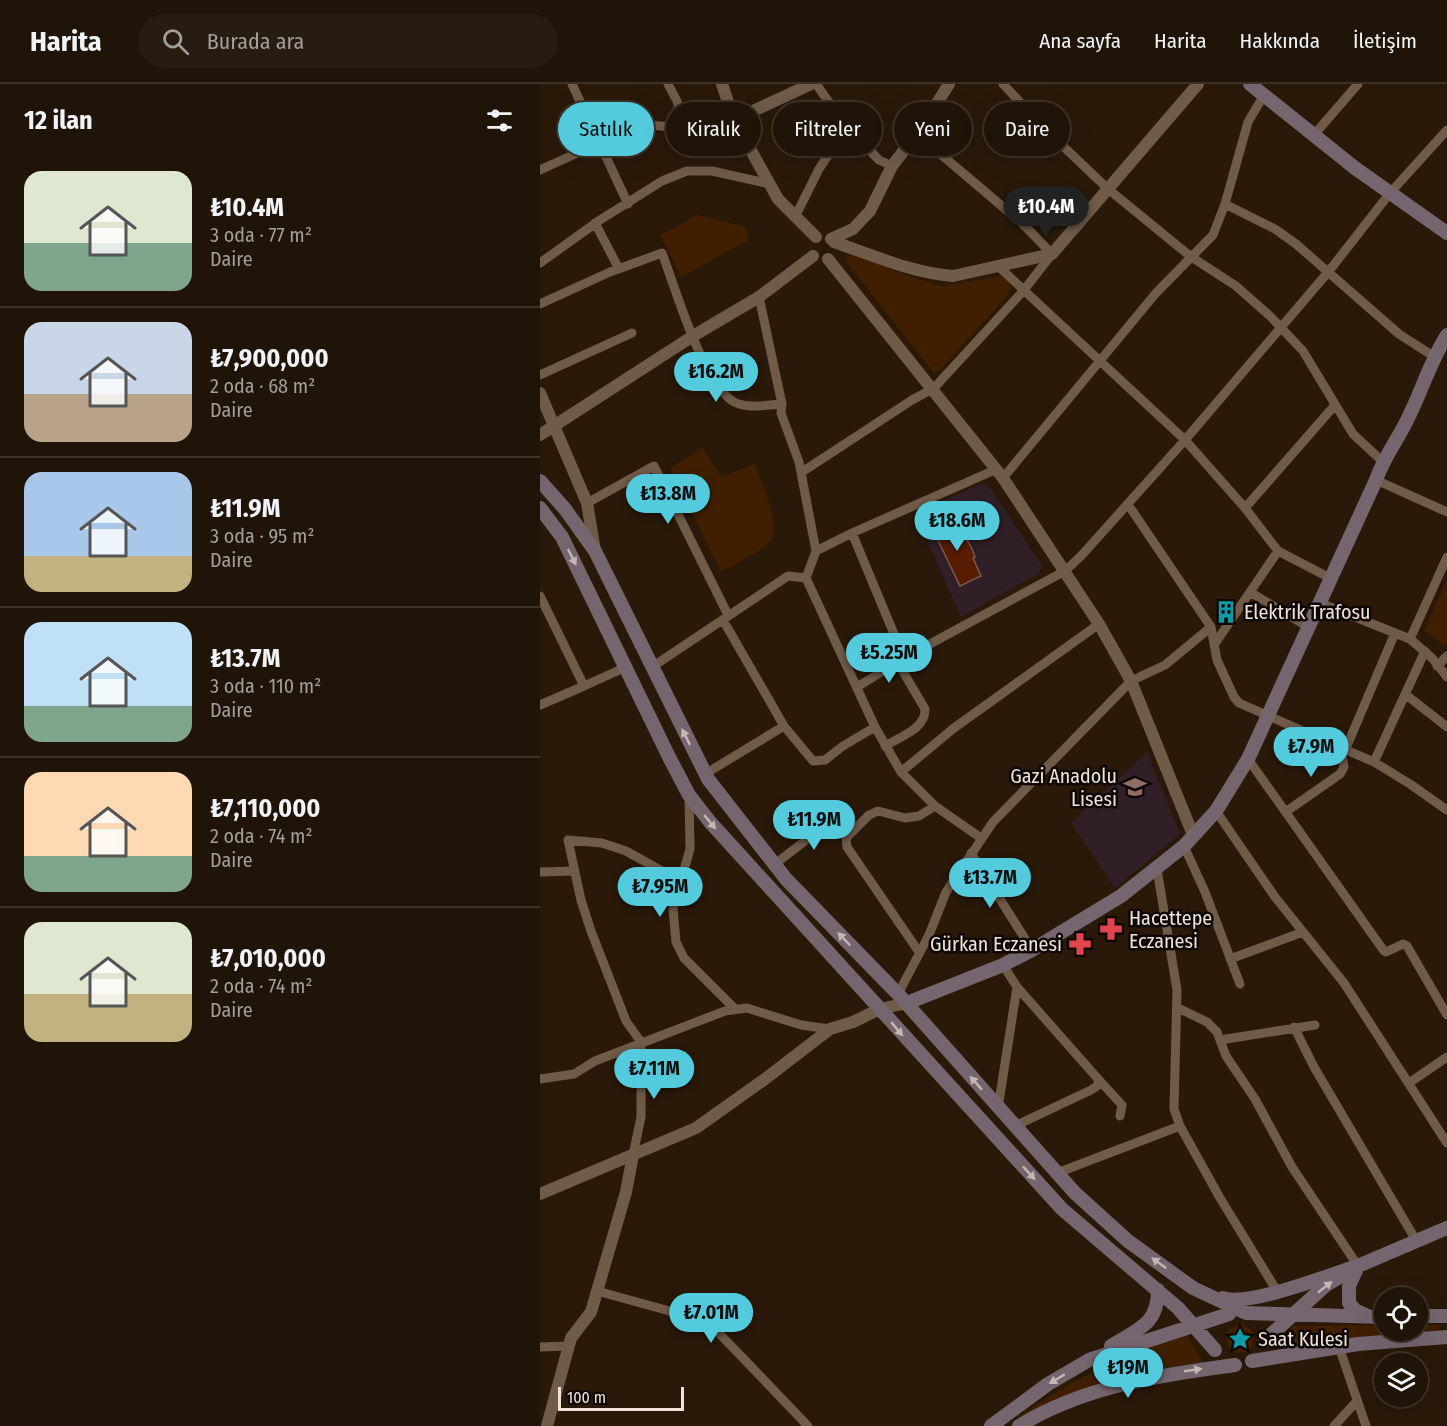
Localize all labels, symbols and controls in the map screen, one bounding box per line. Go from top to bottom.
search box [138,14,558,68]
text: Harita [30,25,102,58]
icon: search [159,25,192,58]
text: Burada ara [207,28,304,55]
text: Ana sayfa [1039,28,1121,54]
text: Harita [1154,28,1207,54]
text: Hakkında [1240,28,1320,54]
text: İletişim [1353,28,1417,54]
chip: Satılık [558,102,654,156]
chip: Kiralık [666,102,761,156]
chip: Filtreler [773,102,882,156]
chip: Yeni [894,102,972,156]
chip: Daire [984,102,1070,156]
icon: filters [483,104,516,137]
text: 12 ilan [24,105,93,136]
pin: ₺10.4M [997,187,1095,238]
text: ₺10.4M [210,192,284,223]
text: ₺10.4M [1018,194,1074,218]
icon: home [72,195,144,267]
text: 3 oda · 77 m² [210,223,312,247]
text: Daire [210,247,253,271]
text: ₺7,900,000 [210,343,329,374]
icon: home [72,346,144,418]
pin: ₺16.2M [667,352,765,403]
text: ₺16.2M [688,359,744,383]
text: 2 oda · 68 m² [210,374,315,398]
text: Daire [210,398,253,422]
pin: ₺13.8M [619,474,717,525]
text: ₺13.8M [640,481,696,505]
text: ₺11.9M [210,493,280,524]
icon: home [72,496,144,568]
pin: ₺18.6M [908,501,1006,552]
text: ₺18.6M [929,508,985,532]
text: 3 oda · 95 m² [210,524,315,548]
text: Daire [210,548,253,572]
one-way arrow [567,549,577,566]
building icon: Elektrik Trafosu [1213,599,1239,625]
place label: Elektrik Trafosu [1244,600,1370,624]
pin: ₺5.25M [840,633,938,684]
text: ₺5.25M [860,640,918,664]
text: ₺13.7M [210,643,280,674]
icon: home [72,646,144,718]
text: 3 oda · 110 m² [210,674,321,698]
text: Daire [210,698,253,722]
pin: ₺7.9M [1269,727,1353,778]
one-way arrow [682,728,691,745]
text: ₺7.9M [1288,734,1334,758]
place label: Gazi Anadolu Lisesi [1010,764,1117,811]
school or university icon: Gazi Anadolu Lisesi [1122,774,1148,800]
text: ₺7,110,000 [210,793,321,824]
icon: home [72,796,144,868]
pin: ₺11.9M [765,800,863,851]
text: ₺11.9M [787,807,841,831]
one-way arrow [704,815,716,830]
text: 2 oda · 74 m² [210,824,313,848]
text: Daire [210,848,253,872]
pin: ₺13.7M [941,858,1039,909]
text: ₺13.7M [963,865,1017,889]
pin: ₺7.95M [611,867,709,918]
text: ₺7.95M [632,874,688,898]
place label: Hacettepe Eczanesi [1129,906,1212,953]
pharmacy icon: Hacettepe Eczanesi [1098,916,1124,942]
pharmacy icon: Gürkan Eczanesi [1067,931,1093,957]
one-way arrow [838,932,852,946]
place label: Gürkan Eczanesi [930,932,1062,956]
text: ₺7,010,000 [210,943,326,974]
icon: home [72,946,144,1018]
text: 2 oda · 74 m² [210,974,313,998]
text: Daire [210,998,253,1022]
one-way arrow [890,1021,903,1036]
pin: ₺7.11M [605,1049,703,1100]
text: ₺7.11M [628,1056,680,1080]
one-way arrow [969,1075,983,1090]
one-way arrow [1022,1165,1035,1180]
one-way arrow [1152,1257,1168,1269]
one-way arrow [1317,1281,1333,1294]
map controls [1374,1287,1428,1407]
button: locate [1374,1287,1428,1341]
pin: ₺7.01M [662,1293,760,1344]
text: ₺7.01M [683,1300,739,1324]
place icon: Saat Kulesi [1227,1326,1253,1352]
place label: Saat Kulesi [1258,1327,1348,1351]
pin: ₺19M [1092,1348,1164,1399]
button: layers [1374,1353,1428,1407]
text: ₺19M [1107,1355,1149,1379]
one-way arrow [1184,1366,1203,1375]
one-way arrow [1049,1374,1065,1385]
scale bar [558,1384,684,1412]
text: 100 m [567,1388,606,1407]

